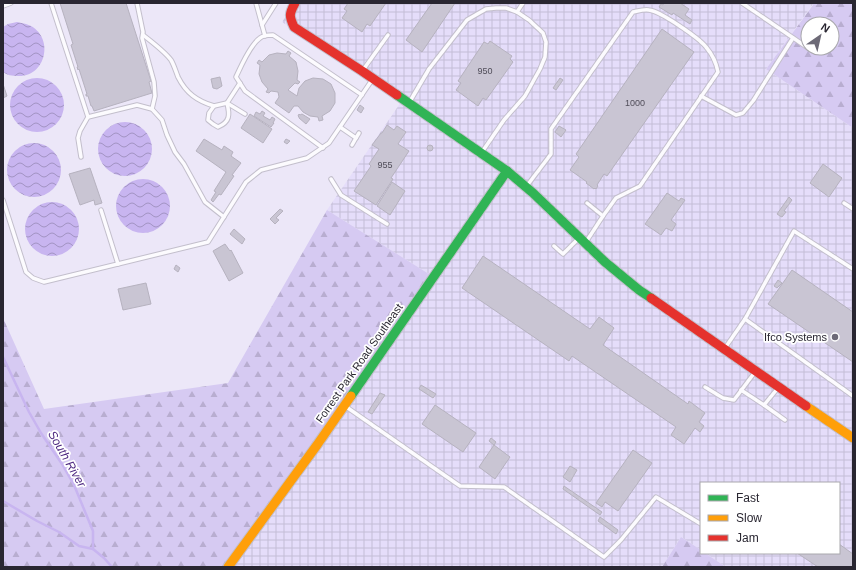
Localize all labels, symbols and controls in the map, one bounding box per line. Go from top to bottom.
north arrow [800,16,840,56]
text: N [819,21,832,35]
house number: 950 [477,66,493,76]
house number: 1000 [625,98,645,108]
house number: 955 [377,160,393,170]
street label: Forrest Park Road Southeast [313,301,405,425]
place label: Ifco Systems [764,331,827,343]
marker: Ifco Systems [830,332,840,342]
water label: South River [45,428,89,491]
legend [700,482,840,554]
text: Fast [736,491,760,505]
text: Slow [736,511,762,525]
text: Jam [736,531,759,545]

